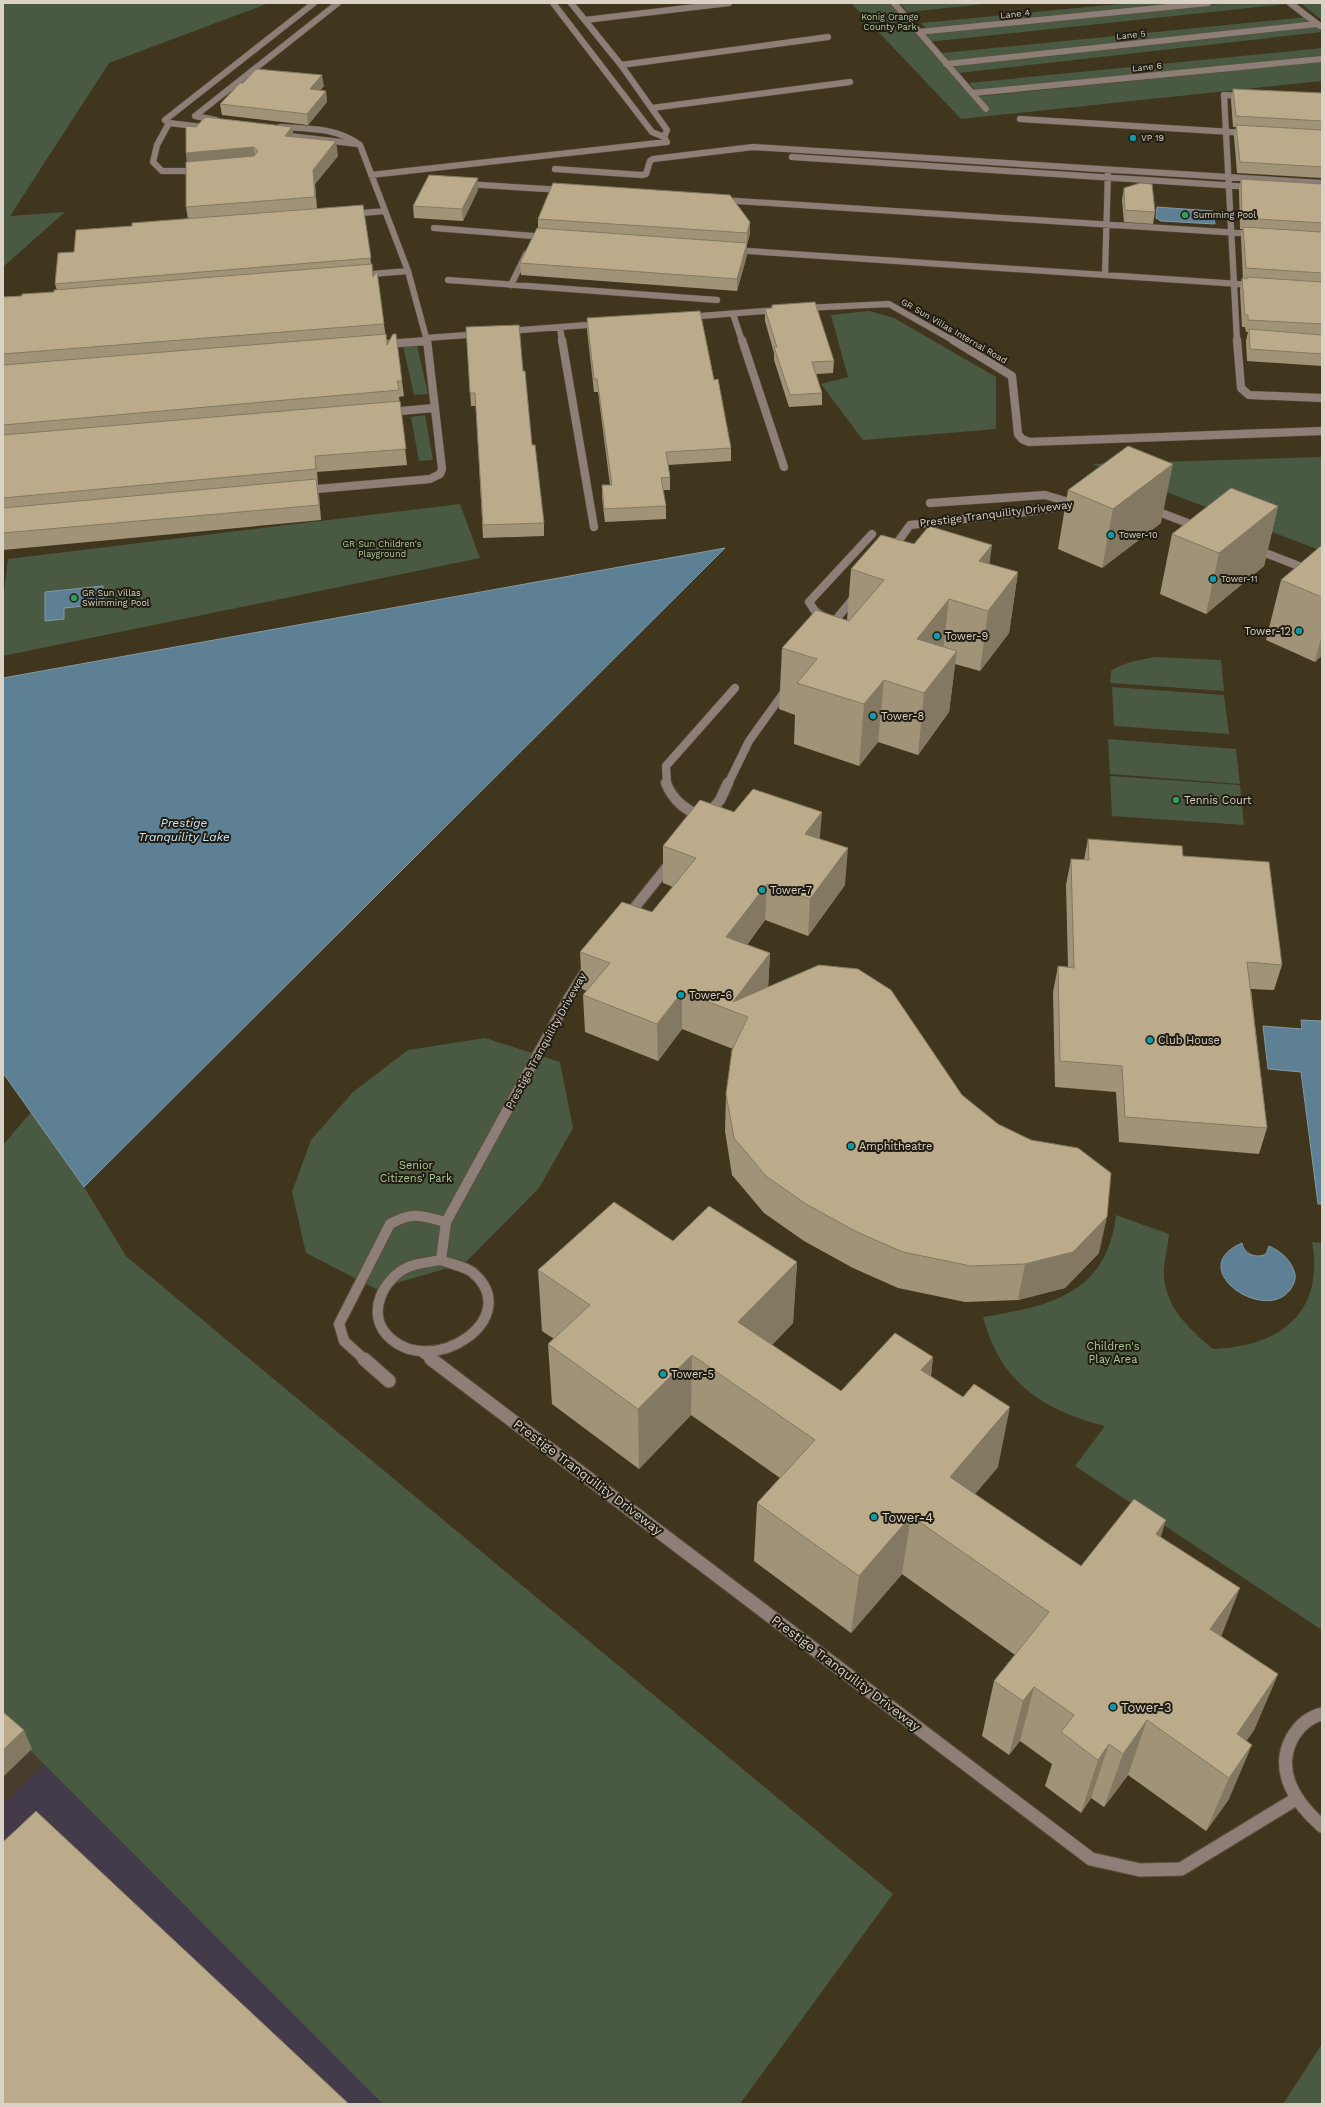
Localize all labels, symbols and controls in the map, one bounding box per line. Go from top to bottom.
street label: Lane 4 [1000,7,1031,21]
park label: Konig Orange County Park [861,12,919,32]
street label: Lane 5 [1116,28,1146,42]
street label: Lane 6 [1132,60,1162,74]
marker: VP 19 [1128,133,1138,143]
place label: VP 19 [1141,133,1164,143]
marker: Summing Pool [1180,210,1190,220]
place label: Summing Pool [1193,210,1256,220]
street label: GR Sun Villas Internal Road [899,296,1009,366]
street label: Prestige Tranquility Driveway [919,498,1074,530]
marker: Tower-10 [1106,530,1116,540]
place label: Tower-10 [1119,530,1158,540]
park label: GR Sun Children's Playground [343,539,422,559]
marker: Tower-11 [1208,574,1218,584]
place label: Tower-11 [1221,574,1258,584]
place label: GR Sun Villas Swimming Pool [82,588,150,608]
marker: GR Sun Villas Swimming Pool [69,593,79,603]
place label: Tower-12 [1244,625,1291,638]
marker: Tower-12 [1294,626,1304,636]
place label: Tower-9 [945,630,988,643]
marker: Tower-9 [932,631,942,641]
place label: Tower-8 [881,710,925,723]
marker: Tower-8 [868,711,878,721]
place label: Tennis Court [1184,794,1252,807]
marker: Tennis Court [1171,795,1181,805]
water label: Prestige Tranquility Lake [138,816,230,844]
place label: Tower-7 [770,884,812,897]
marker: Tower-7 [757,885,767,895]
street label: Prestige Tranquility Driveway [503,970,589,1112]
place label: Tower-6 [689,989,733,1002]
marker: Tower-6 [676,990,686,1000]
place label: Club House [1158,1034,1220,1047]
marker: Club House [1145,1035,1155,1045]
place label: Amphitheatre [859,1140,932,1153]
marker: Amphitheatre [846,1141,856,1151]
park label: Senior Citizens' Park [380,1159,452,1185]
park label: Children's Play Area [1087,1340,1140,1366]
place label: Tower-5 [671,1368,714,1381]
marker: Tower-5 [658,1369,668,1379]
street label: Prestige Tranquility Driveway [511,1416,665,1538]
place label: Tower-4 [882,1510,933,1525]
marker: Tower-4 [869,1512,879,1522]
street label: Prestige Tranquility Driveway [769,1612,923,1734]
place label: Tower-3 [1121,1700,1172,1715]
marker: Tower-3 [1108,1702,1118,1712]

